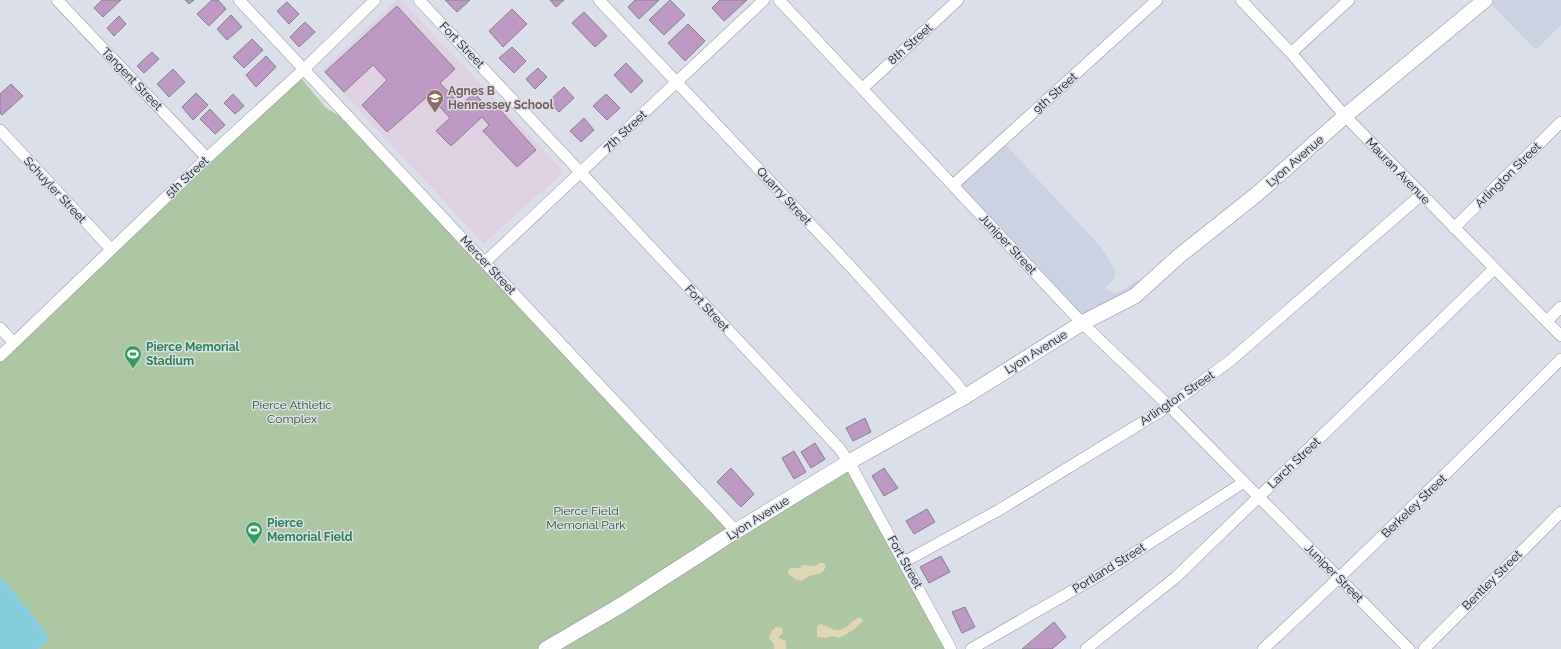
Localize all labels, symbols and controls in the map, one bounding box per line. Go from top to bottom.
street label: Fort Street [437,19,487,71]
street label: 8th Street [885,21,935,67]
street label: Tangent Street [99,45,165,113]
street label: 9th Street [1030,70,1080,116]
place label: Agnes B Hennessey School [448,84,554,112]
school or university icon: Agnes B Hennessey School [425,88,445,113]
street label: 7th Street [601,108,649,154]
street label: Lyon Avenue [1264,132,1326,190]
street label: Mauran Avenue [1363,135,1433,207]
street label: Arlington Street [1472,139,1544,211]
street label: Schuyler Street [21,154,89,226]
street label: 5th Street [163,154,211,200]
street label: Quarry Street [754,164,814,228]
street label: Juniper Street [977,211,1039,277]
street label: Mercer Street [457,233,519,297]
street label: Fort Street [682,282,732,334]
street label: Lyon Avenue [1002,327,1070,377]
place label: Pierce Memorial Stadium [146,340,240,368]
sports icon: Pierce Memorial Stadium [123,344,143,369]
street label: Arlington Street [1137,368,1217,428]
park label: Pierce Athletic Complex [252,398,332,426]
street label: Larch Street [1265,435,1323,491]
street label: Berkeley Street [1379,471,1449,541]
street label: Lyon Avenue [724,493,792,543]
park label: Pierce Field Memorial Park [546,504,626,532]
place label: Pierce Memorial Field [267,516,353,544]
sports icon: Pierce Memorial Field [244,520,264,545]
street label: Fort Street [885,533,925,591]
street label: Portland Street [1070,540,1148,596]
street label: Juniper Street [1302,541,1366,605]
street label: Bentley Street [1459,547,1525,613]

